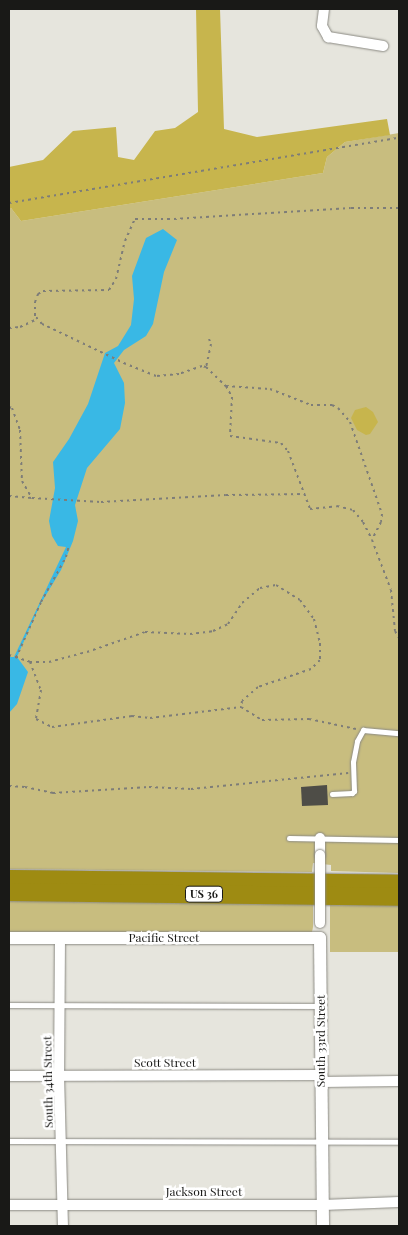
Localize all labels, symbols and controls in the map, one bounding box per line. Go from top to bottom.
road number: US 36 [184,886,224,902]
street label: Pacific Street [129,931,199,945]
street label: South 33rd Street [314,995,328,1087]
street label: South 34th Street [40,1036,56,1128]
street label: Scott Street [134,1056,196,1070]
street label: Jackson Street [166,1185,242,1199]

